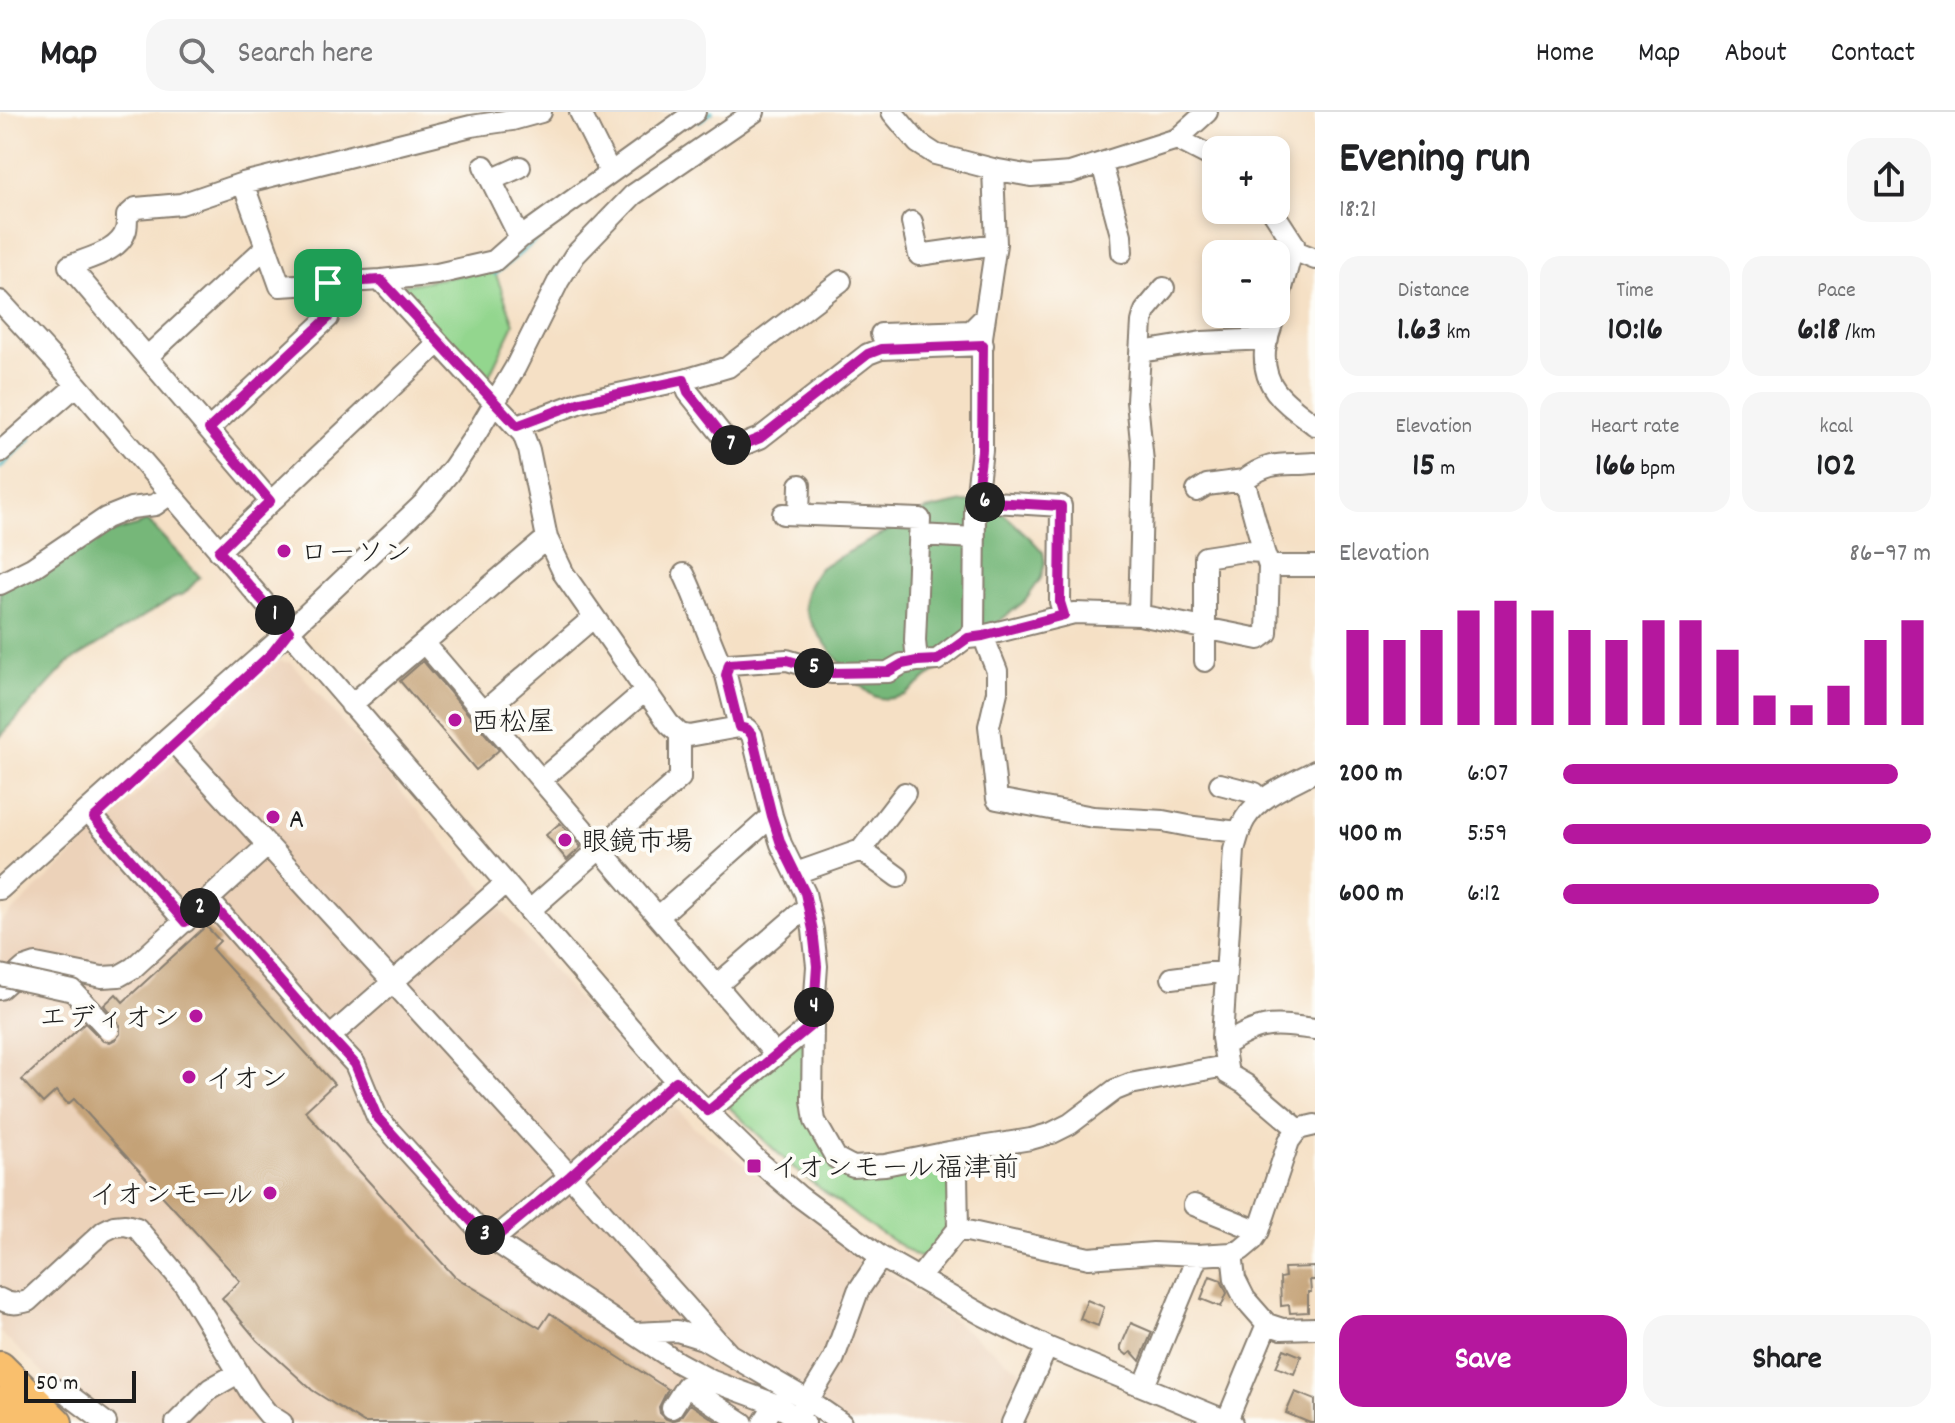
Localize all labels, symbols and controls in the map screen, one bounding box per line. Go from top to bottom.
search box [146,19,706,91]
text: Map [40,28,98,83]
icon: search [174,33,218,77]
text: Search here [238,34,373,77]
text: Home [1536,35,1594,75]
text: Map [1638,35,1680,75]
text: About [1724,35,1787,75]
text: Contact [1831,35,1915,75]
text: Evening run [1339,130,1530,193]
map controls [1202,136,1290,328]
button: + [1202,136,1290,224]
button: share [1847,138,1931,222]
text: 18:21 [1339,192,1377,229]
button: − [1202,240,1290,328]
pin [294,249,362,317]
icon: arrive [306,261,350,305]
text: Distance [1398,276,1470,307]
text: Time [1616,276,1654,307]
text: Pace [1817,276,1856,307]
text: 1.63 [1397,307,1442,356]
text: 10:16 [1607,307,1663,356]
text: 6:18 [1797,307,1840,356]
text: km [1442,318,1471,349]
text: /km [1840,318,1876,349]
text: Elevation [1395,412,1472,443]
text: Heart rate [1591,412,1679,443]
text: kcal [1820,412,1853,443]
pin: 7 [711,425,751,465]
text: 7 [727,429,735,460]
text: 15 [1412,443,1435,492]
text: 166 [1595,443,1635,492]
text: 102 [1816,443,1857,492]
text: m [1435,454,1455,485]
text: bpm [1635,454,1675,485]
pin: 6 [965,482,1005,522]
text: 6 [980,486,990,517]
place label: ローソン [300,536,412,576]
text: Elevation [1339,536,1429,573]
text: 86–97 m [1849,536,1931,573]
marker: ローソン [275,542,293,560]
pin: 1 [255,595,295,635]
text: 1 [273,599,277,630]
pin: 5 [794,648,834,688]
text: 5 [809,652,819,683]
place label: 西松屋 [471,705,555,745]
marker: 西松屋 [446,711,464,729]
text: 200 m [1339,756,1403,793]
text: 6:07 [1467,756,1508,793]
place label: A [289,802,304,842]
marker: A [264,808,282,826]
text: 400 m [1339,816,1402,853]
text: 5:59 [1467,816,1507,853]
place label: 眼鏡市場 [581,825,693,865]
marker: 眼鏡市場 [556,831,574,849]
text: 600 m [1339,876,1404,913]
text: 6:12 [1467,876,1501,913]
pin: 2 [180,888,220,928]
text: 2 [195,892,205,923]
pin: 4 [794,987,834,1027]
text: 4 [809,991,819,1022]
place label: エディオン [39,1001,180,1041]
marker: エディオン [187,1007,205,1025]
place label: イオン [205,1062,288,1102]
marker: イオン [180,1068,198,1086]
place label: イオンモール福津前 [770,1151,1019,1191]
marker: イオンモール福津前 [745,1157,763,1175]
place label: イオンモール [89,1178,254,1218]
marker: イオンモール [261,1184,279,1202]
pin: 3 [465,1215,505,1255]
text: 3 [480,1219,490,1250]
button: Save [1339,1315,1627,1407]
button: Share [1643,1315,1931,1407]
scale bar [24,1367,136,1403]
text: 50 m [36,1369,78,1400]

